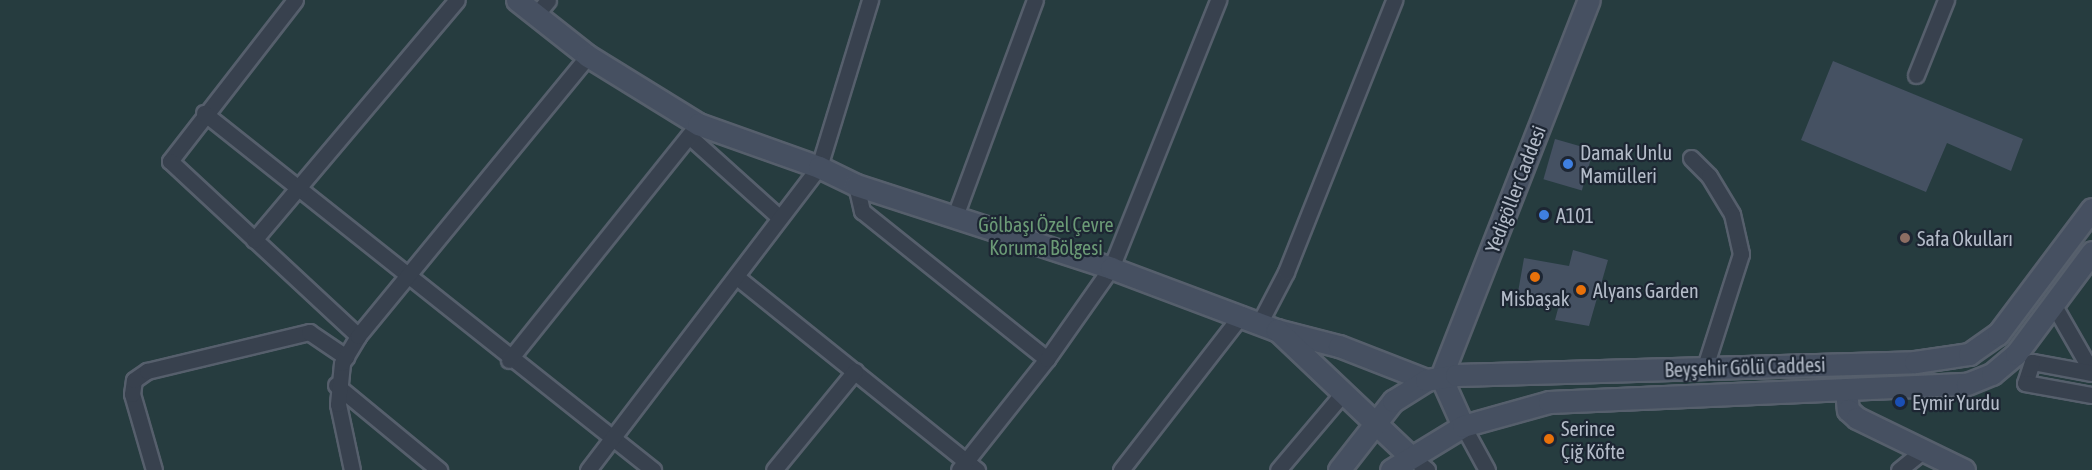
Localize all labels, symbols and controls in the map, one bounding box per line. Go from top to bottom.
street label: Yedigöller Caddesi [1480,122,1550,256]
place label: Damak Unlu Mamülleri [1580,140,1672,187]
marker: Damak Unlu Mamülleri [1561,157,1575,171]
place label: A101 [1556,203,1594,227]
marker: A101 [1537,208,1551,222]
park label: Gölbaşı Özel Çevre Koruma Bölgesi [978,212,1114,259]
place label: Safa Okulları [1917,226,2013,250]
marker: Safa Okulları [1898,231,1912,245]
marker: Misbaşak [1528,270,1542,284]
place label: Alyans Garden [1593,278,1699,302]
marker: Alyans Garden [1574,283,1588,297]
place label: Misbaşak [1501,286,1569,310]
street label: Beyşehir Gölü Caddesi [1664,352,1826,382]
place label: Eymir Yurdu [1912,390,2000,414]
marker: Eymir Yurdu [1893,395,1907,409]
place label: Serince Çiğ Köfte [1561,416,1625,463]
marker: Serince Çiğ Köfte [1542,432,1556,446]

